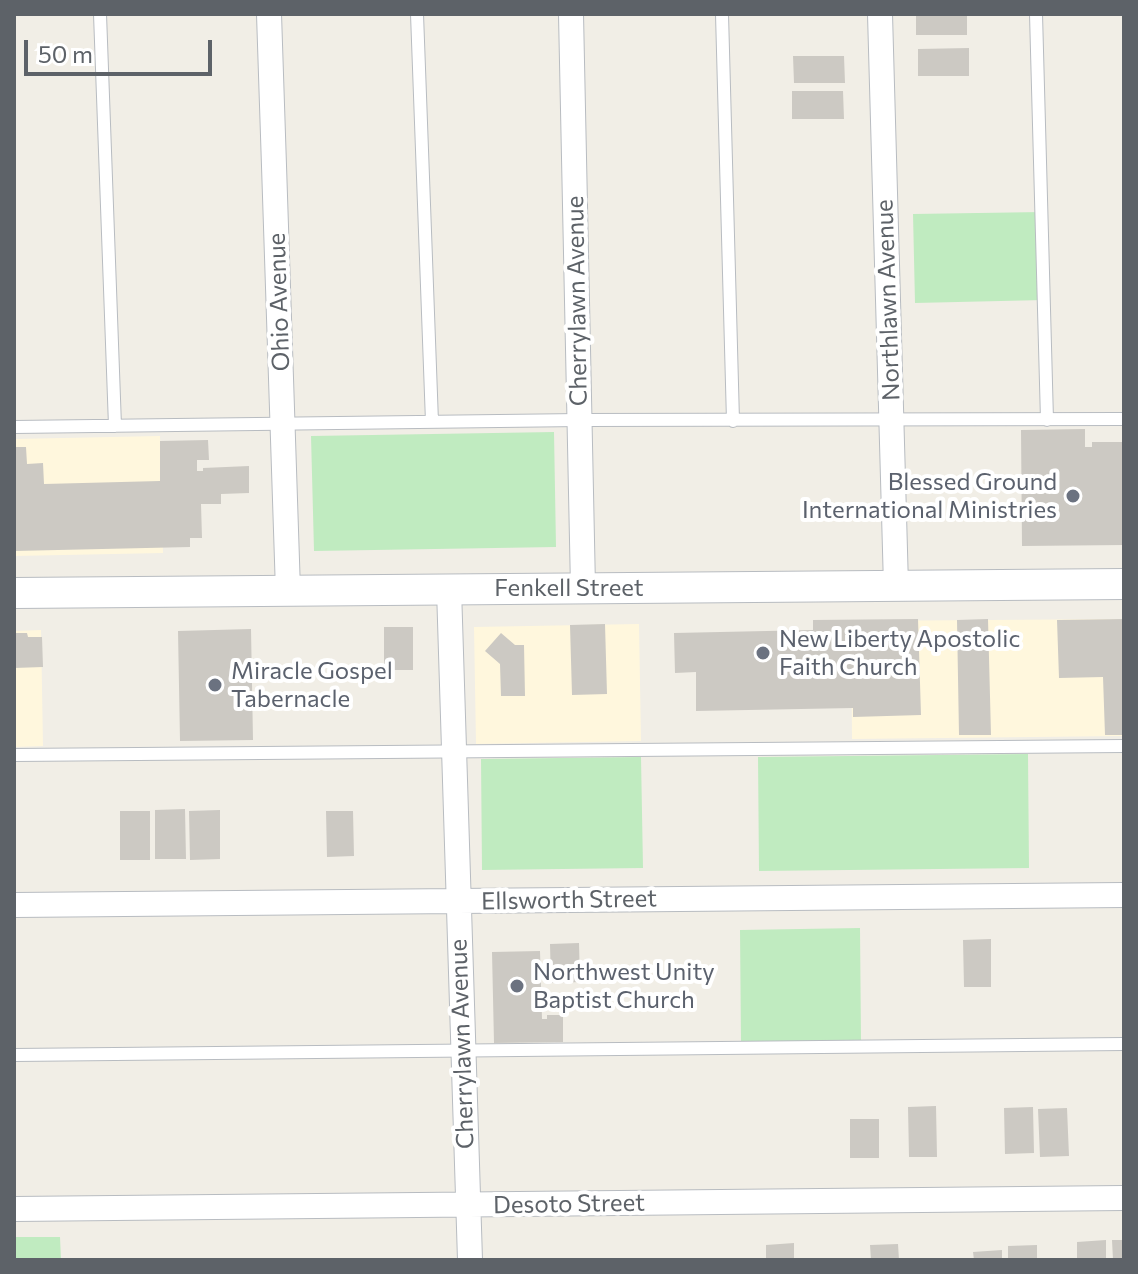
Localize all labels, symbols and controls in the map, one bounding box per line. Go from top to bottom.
scale bar [28,24,216,74]
text: 50 m [38,39,93,68]
street label: Cherrylawn Avenue [561,196,593,406]
street label: Northlawn Avenue [870,199,906,401]
street label: Ohio Avenue [262,232,296,372]
place label: Blessed Ground International Ministries [802,468,1057,524]
marker: Blessed Ground International Ministries [1064,487,1082,505]
street label: Fenkell Street [494,574,644,602]
place label: New Liberty Apostolic Faith Church [779,625,1020,681]
marker: New Liberty Apostolic Faith Church [754,644,772,662]
place label: Miracle Gospel Tabernacle [231,657,393,713]
marker: Miracle Gospel Tabernacle [206,676,224,694]
street label: Ellsworth Street [481,884,657,916]
street label: Cherrylawn Avenue [444,938,480,1150]
place label: Northwest Unity Baptist Church [533,958,715,1014]
marker: Northwest Unity Baptist Church [508,977,526,995]
street label: Desoto Street [493,1188,645,1220]

